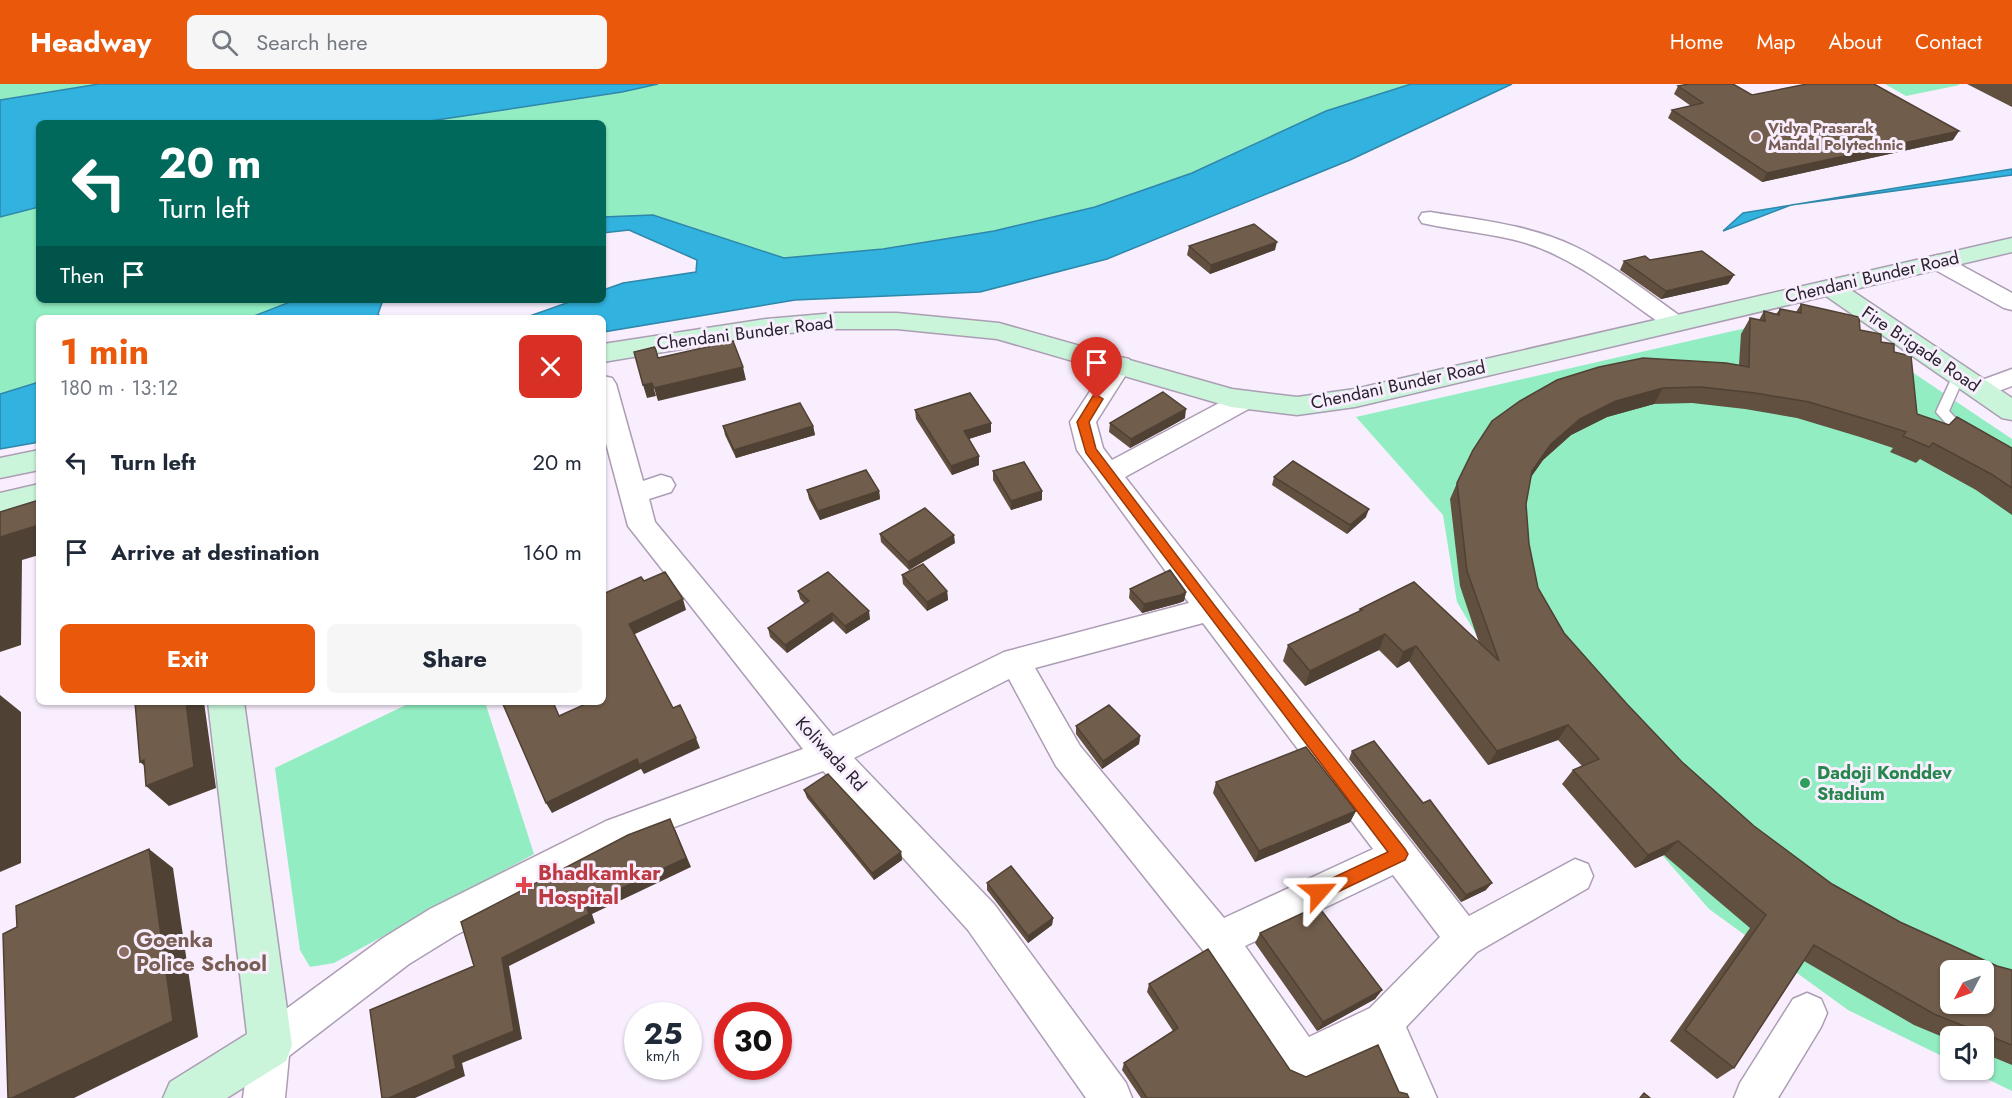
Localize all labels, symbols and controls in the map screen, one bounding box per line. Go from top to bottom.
search box [187,15,607,69]
text: Headway [30,22,151,63]
icon: search [208,26,241,59]
text: Search here [256,26,368,58]
text: Home [1670,27,1723,57]
text: Map [1756,27,1796,57]
text: About [1829,27,1882,57]
text: Contact [1915,27,1982,57]
place label: Vidya Prasarak Mandal Polytechnic [1767,117,1903,156]
marker: Vidya Prasarak Mandal Polytechnic [1749,130,1763,144]
text: 20 m [159,133,261,194]
icon: left [60,144,138,222]
text: Turn left [159,189,249,228]
street label: Chendani Bunder Road [1782,244,1962,310]
icon: arrive [117,258,150,291]
text: Then [60,259,105,291]
street label: Fire Brigade Road [1857,300,1985,398]
street label: Chendani Bunder Road [655,309,835,357]
text: 1 min [60,325,149,377]
button: close [519,335,582,398]
pin [1071,337,1122,399]
icon: arrive [1080,346,1113,379]
street label: Chendani Bunder Road [1308,354,1488,416]
text: 180 m · 13:12 [60,374,178,403]
icon: left [60,446,93,479]
text: Turn left [111,446,196,478]
text: 20 m [533,446,582,478]
icon: arrive [60,536,93,569]
text: Arrive at destination [111,536,320,568]
text: 160 m [522,536,582,568]
button: Exit [60,624,315,693]
button: Share [327,624,582,693]
street label: Koliwada Rd [789,711,873,797]
place label: Dadoji Konddev Stadium [1817,760,1952,807]
marker: Dadoji Konddev Stadium [1798,776,1812,790]
place label: Bhadkamkar Hospital [538,858,661,912]
position arrow [1287,860,1351,924]
marker: Bhadkamkar Hospital [515,876,533,894]
place label: Goenka Police School [136,925,267,979]
marker: Goenka Police School [117,945,131,959]
north arrow [1940,960,1994,1014]
map controls [1940,960,1994,1080]
speed limit sign: 30 [714,1002,792,1080]
text: 25 [643,1012,683,1055]
button: sound [1940,1026,1994,1080]
text: km/h [646,1045,680,1067]

